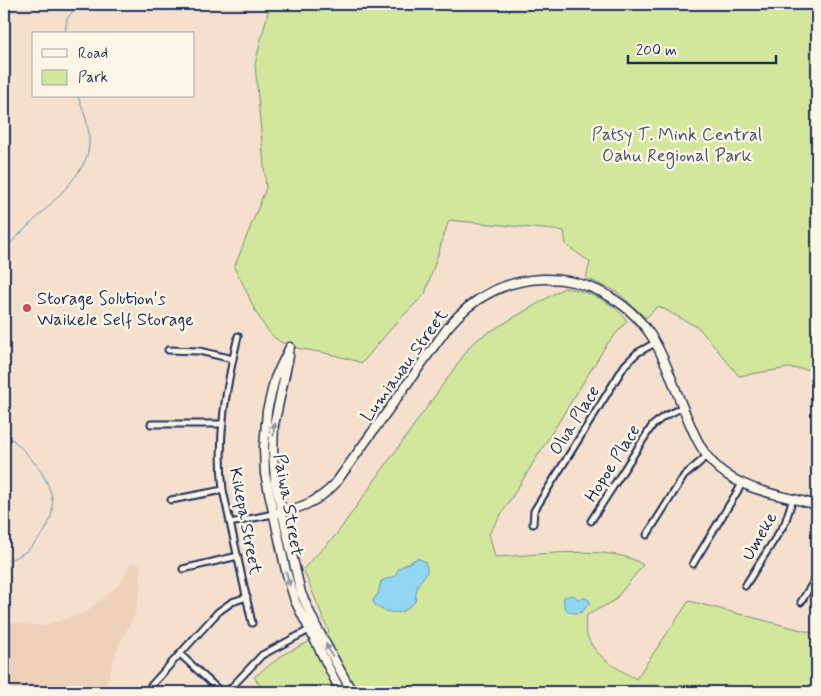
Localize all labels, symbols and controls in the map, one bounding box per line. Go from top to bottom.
legend [32,32,195,98]
scale bar [628,32,776,64]
text: 200 m [636,41,677,61]
text: Road [78,44,108,64]
text: Park [78,68,108,88]
park label: Patsy T. Mink Central Oahu Regional Park [592,123,762,169]
place label: Storage Solution's Waikele Self Storage [37,287,194,332]
marker: Storage Solution's Waikele Self Storage [21,302,33,314]
street label: Lumiauau Street [356,304,454,427]
street label: Olua Place [544,381,606,460]
street label: Hopoe Place [579,420,646,507]
one-way arrow [270,421,278,437]
street label: Paiwa Street [267,452,309,558]
street label: Kikepa Street [223,466,267,577]
street label: Umeke [736,508,783,565]
one-way arrow [284,571,292,586]
one-way arrow [325,643,333,658]

